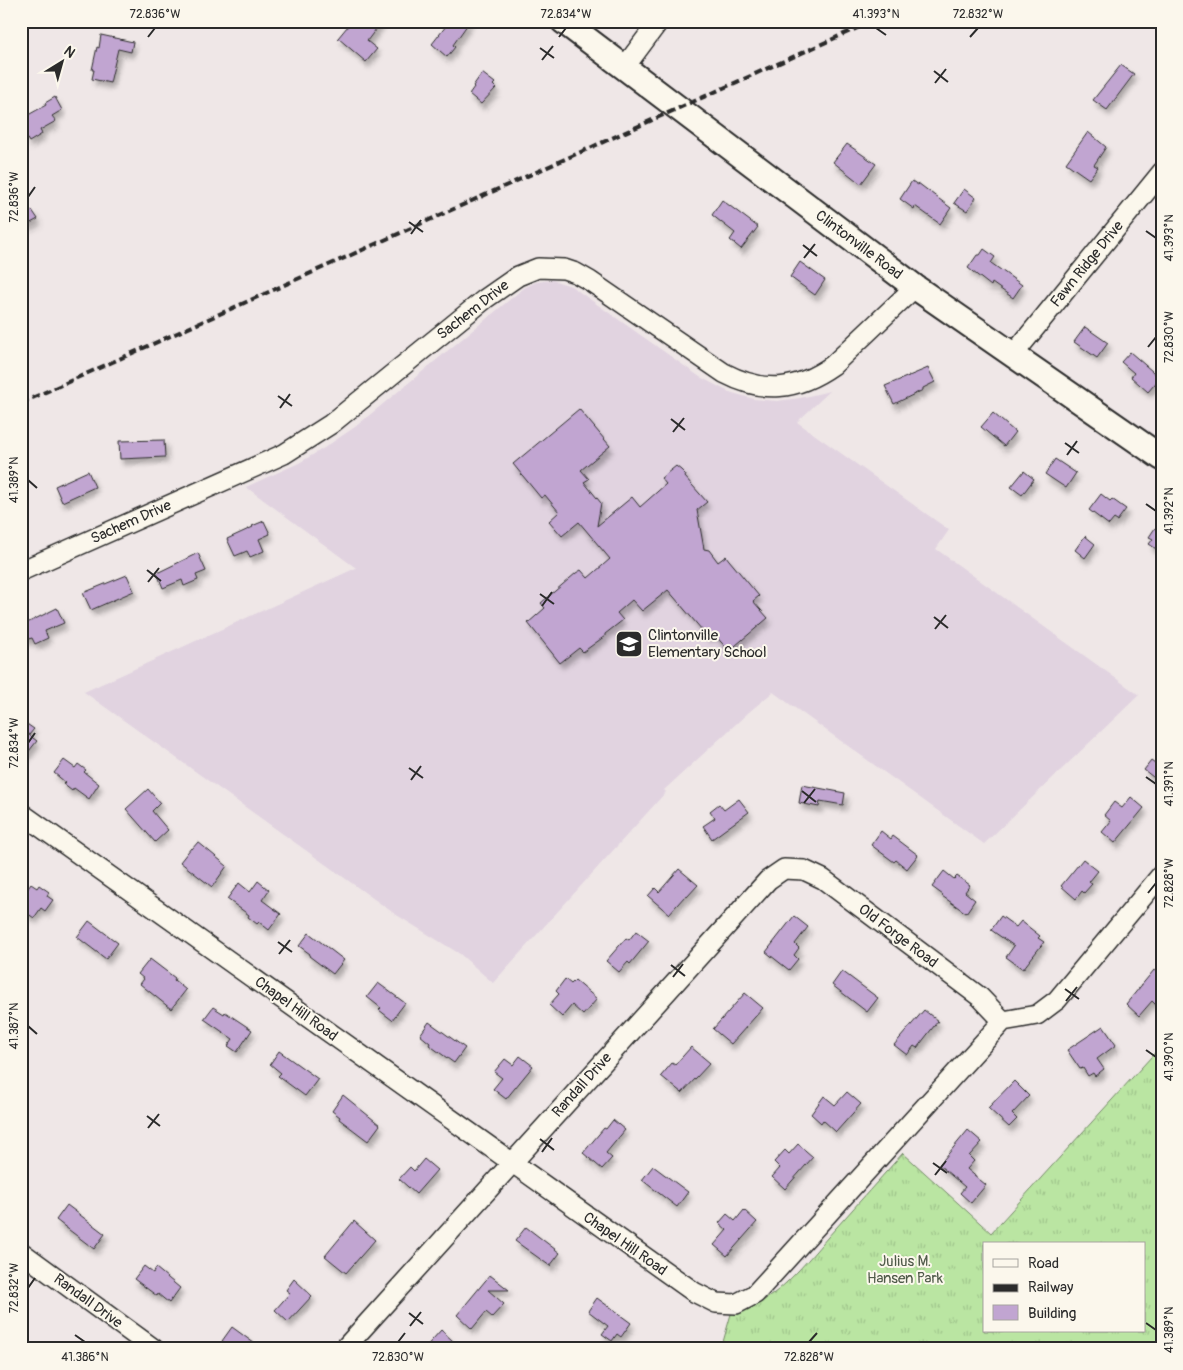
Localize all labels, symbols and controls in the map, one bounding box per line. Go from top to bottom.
text: 72.836°W [130,7,180,22]
text: 72.834°W [541,7,591,22]
text: 41.393°N [852,7,900,22]
text: 72.832°W [953,7,1003,22]
north arrow [38,38,88,88]
text: N [61,42,78,62]
text: 72.836°W [7,172,22,222]
street label: Clintonville Road [812,206,906,284]
text: 41.393°N [1162,214,1177,262]
street label: Fawn Ridge Drive [1046,216,1128,311]
street label: Sachem Drive [433,276,513,344]
text: 72.830°W [1162,311,1177,363]
text: 41.389°N [7,457,22,503]
text: 41.392°N [1162,487,1177,535]
street label: Sachem Drive [88,496,175,548]
place label: Clintonville Elementary School [648,626,767,662]
school or university icon: Clintonville Elementary School [614,629,644,659]
text: 72.834°W [7,718,22,768]
text: 41.391°N [1162,761,1177,807]
text: 72.828°W [1162,858,1177,908]
street label: Old Forge Road [854,900,942,972]
street label: Chapel Hill Road [251,972,341,1046]
text: 41.387°N [7,1003,22,1049]
text: 41.390°N [1162,1033,1177,1081]
street label: Randall Drive [548,1048,616,1121]
street label: Chapel Hill Road [579,1208,671,1280]
legend [983,1242,1146,1332]
park label: Julius M. Hansen Park [867,1252,944,1288]
text: Road [1028,1254,1059,1273]
text: 72.832°W [7,1263,22,1313]
street label: Randall Drive [50,1270,127,1333]
text: Railway [1028,1278,1074,1297]
text: Building [1028,1304,1076,1323]
text: 41.389°N [1162,1307,1177,1353]
text: 41.386°N [61,1350,109,1365]
text: 72.830°W [372,1350,424,1365]
text: 72.828°W [784,1350,834,1365]

